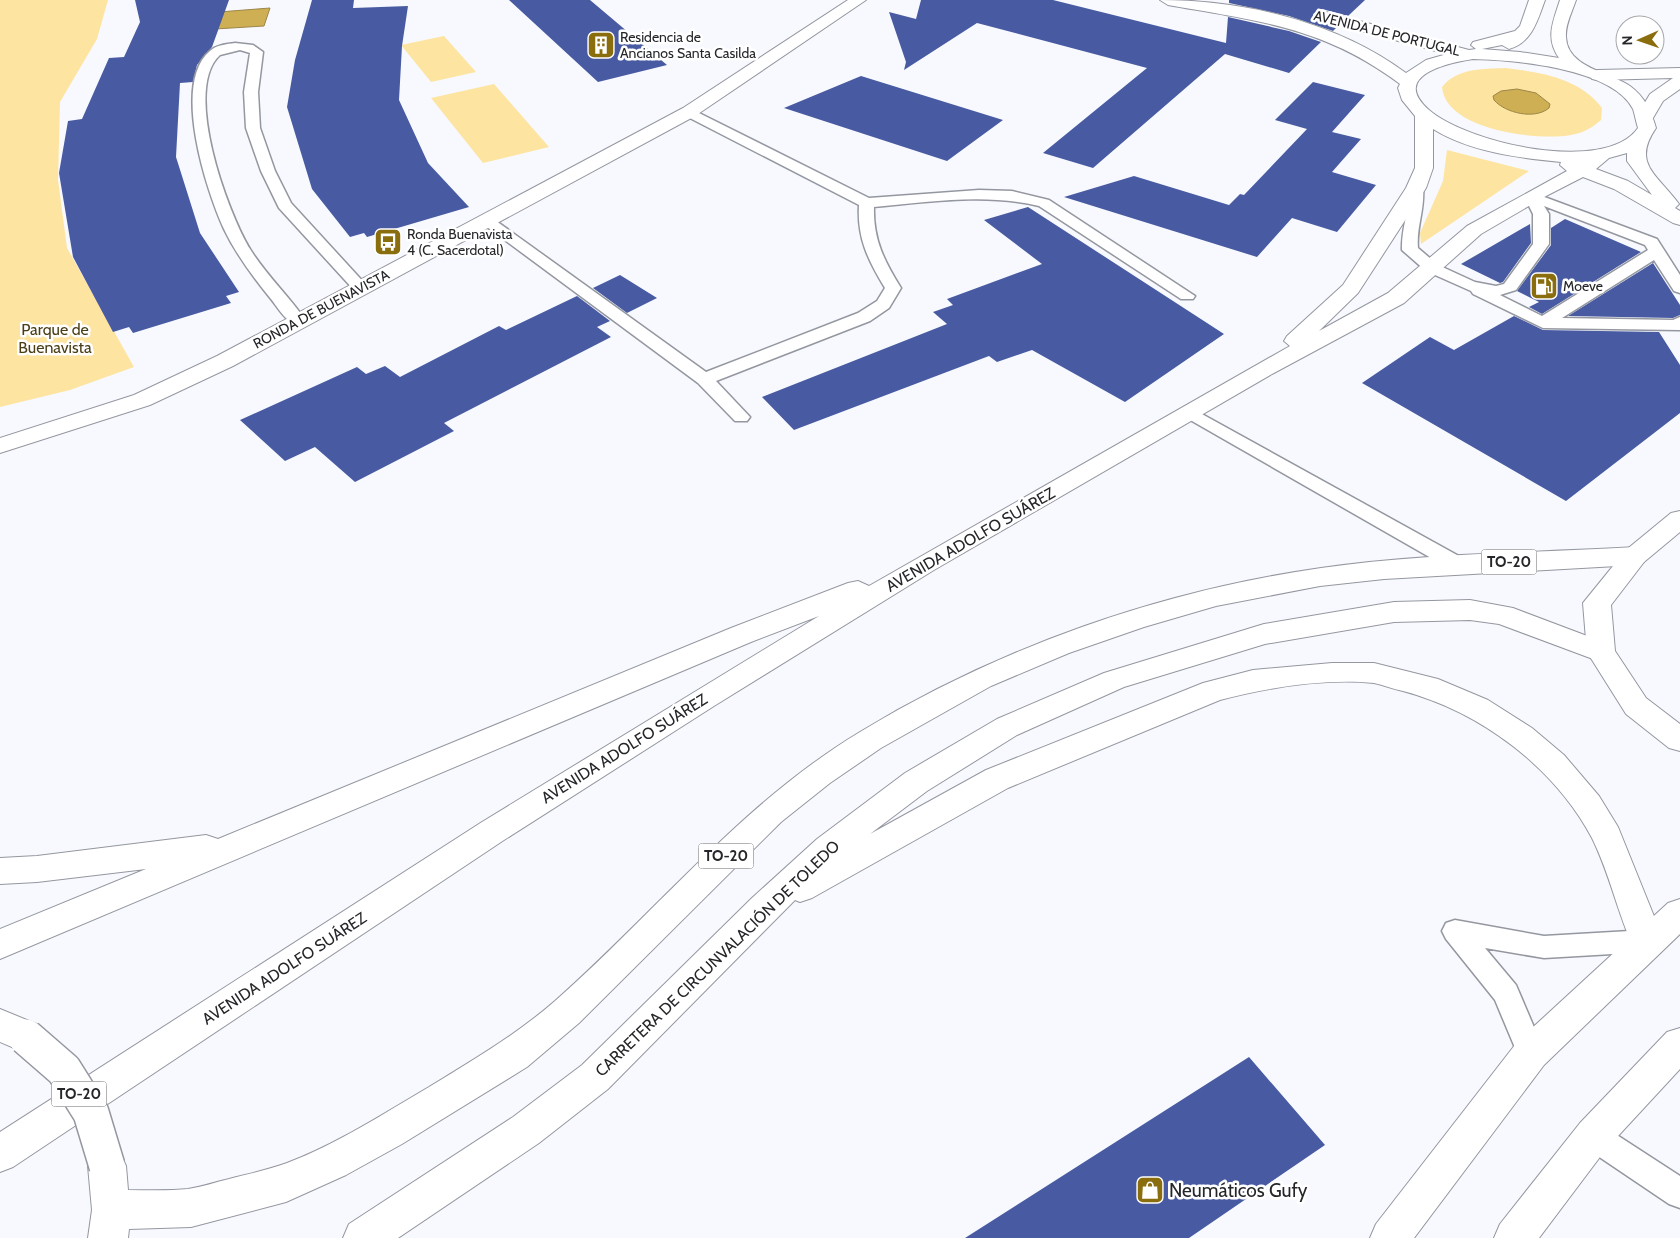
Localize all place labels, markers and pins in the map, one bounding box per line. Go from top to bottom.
place label: Residencia de Ancianos Santa Casilda [620,28,756,62]
building icon: Residencia de Ancianos Santa Casilda [586,30,616,60]
place label: Ronda Buenavista 4 (C. Sacerdotal) [407,225,513,259]
bus stop icon: Ronda Buenavista 4 (C. Sacerdotal) [373,227,403,257]
fuel station icon: Moeve [1529,271,1559,301]
place label: Moeve [1563,277,1603,295]
shop icon: Neumáticos Gufy [1135,1175,1165,1205]
place label: Neumáticos Gufy [1169,1179,1308,1202]

